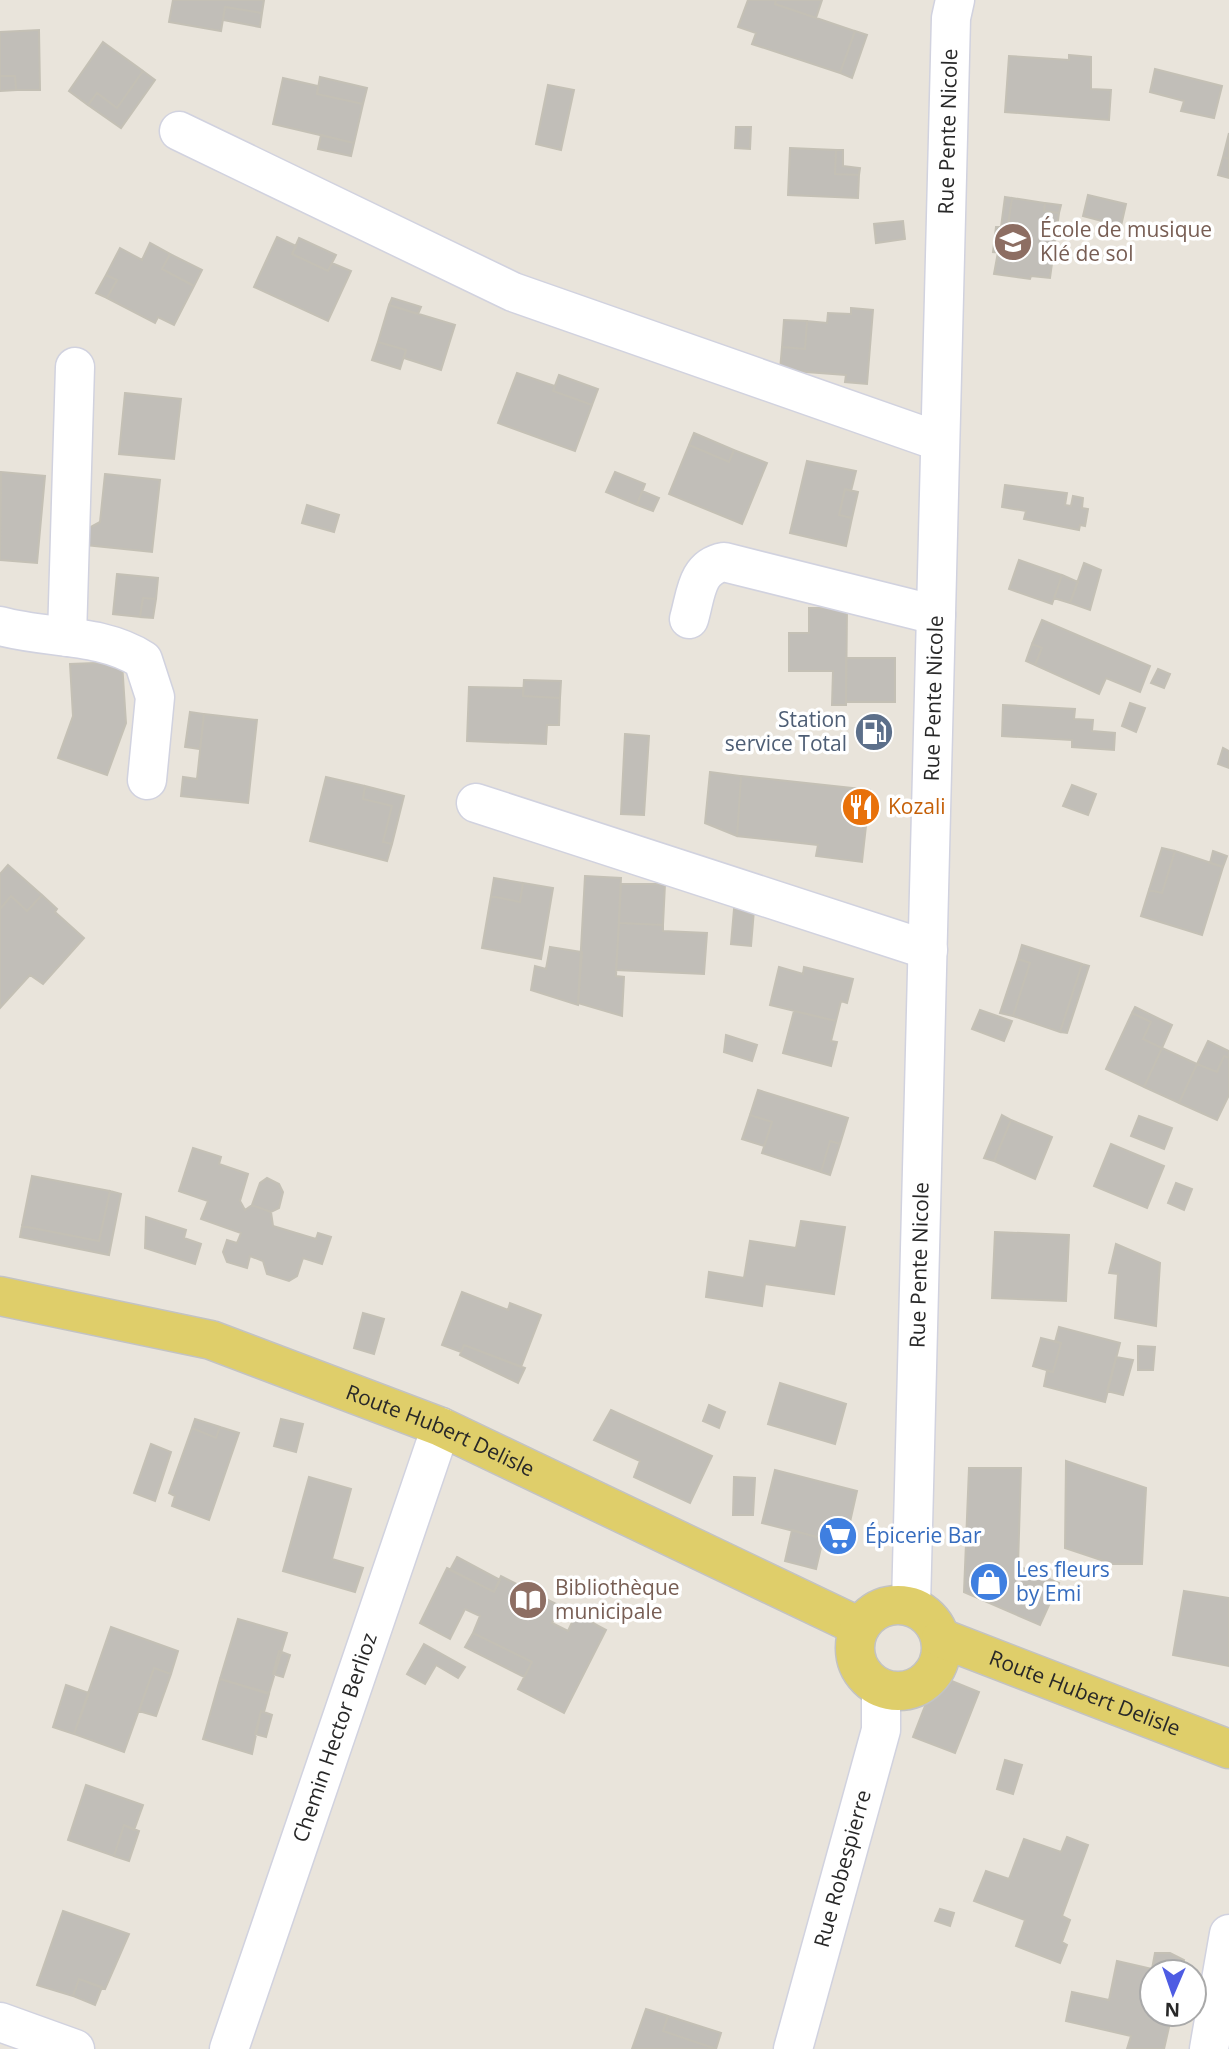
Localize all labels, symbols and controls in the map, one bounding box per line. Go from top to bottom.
street label: Rue Pente Nicole [931,48,963,215]
place label: École de musique Klé de sol [1040,215,1212,267]
school or university icon: École de musique Klé de sol [992,221,1034,263]
street label: Rue Pente Nicole [917,615,949,782]
place label: Station service Total [725,705,847,757]
fuel station icon: Station service Total [853,711,895,753]
restaurant icon: Kozali [840,786,882,828]
place label: Kozali [888,792,946,820]
street label: Rue Pente Nicole [902,1182,935,1348]
street label: Route Hubert Delisle [342,1377,539,1483]
supermarket icon: Épicerie Bar [817,1515,859,1557]
place label: Épicerie Bar [865,1521,982,1549]
place label: Les fleurs by Emi [1016,1555,1110,1607]
shop icon: Les fleurs by Emi [968,1561,1010,1603]
place label: Bibliothèque municipale [555,1573,680,1625]
library icon: Bibliothèque municipale [507,1579,549,1621]
street label: Chemin Hector Berlioz [286,1629,383,1846]
street label: Route Hubert Delisle [985,1643,1185,1742]
street label: Rue Robespierre [807,1786,877,1950]
north arrow [1138,1958,1208,2028]
text: N [1164,1997,1181,2023]

